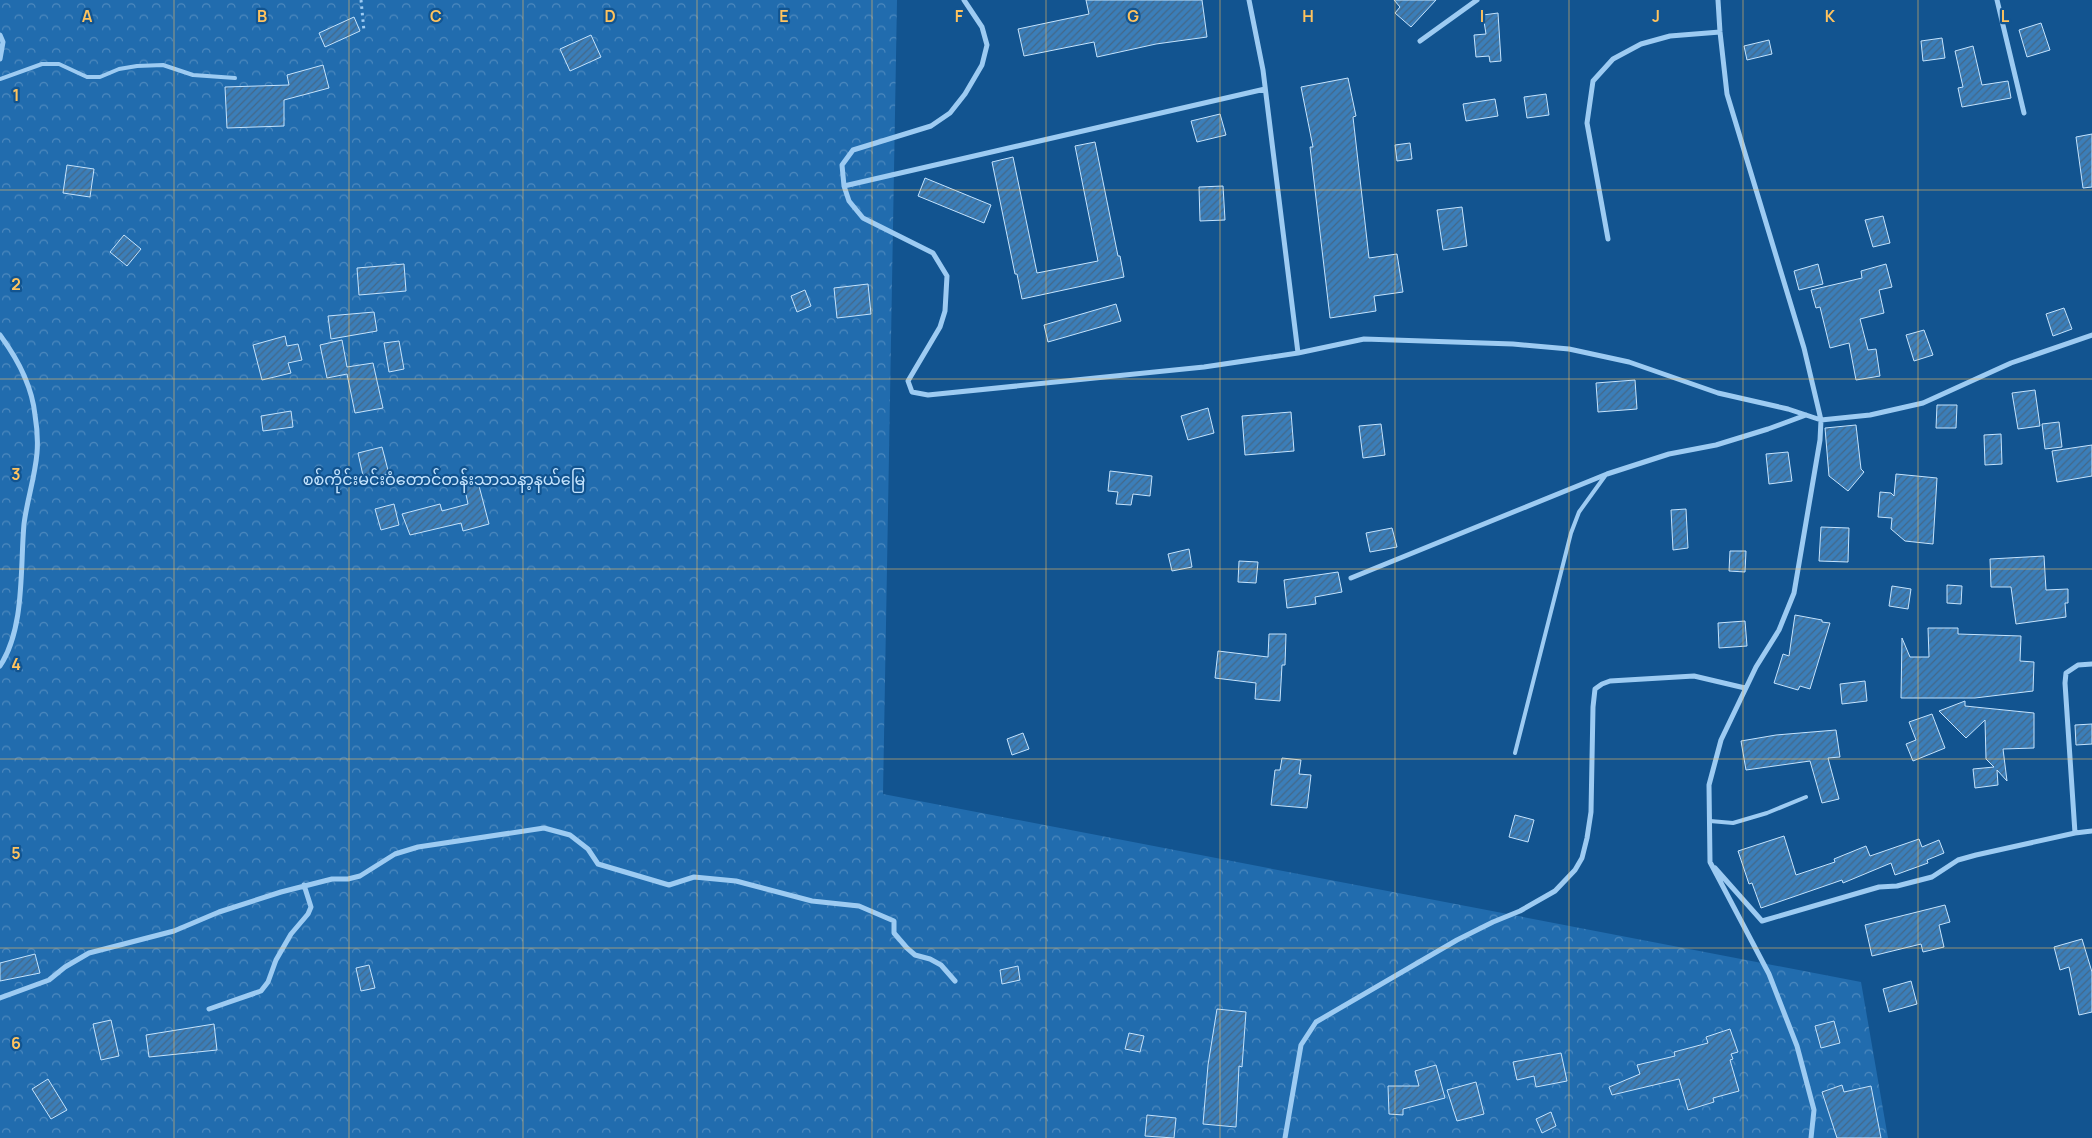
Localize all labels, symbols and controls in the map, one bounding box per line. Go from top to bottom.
text: A [82,5,93,27]
text: B [257,5,267,27]
text: C [430,5,442,27]
text: D [604,5,616,27]
text: E [779,5,789,27]
text: F [955,5,964,27]
text: G [1127,5,1139,27]
text: H [1302,5,1314,27]
text: I [1480,5,1484,27]
text: J [1652,5,1660,27]
text: K [1825,5,1836,27]
text: L [2001,5,2010,27]
text: 1 [12,84,20,106]
text: 2 [11,273,21,295]
text: 3 [11,463,21,485]
park label: စစ်ကိုင်းမင်းဝံတောင်တန်းသာသနာ့နယ်မြေ [303,468,585,494]
text: 4 [11,653,21,675]
text: 5 [11,842,21,864]
text: 6 [11,1032,21,1054]

